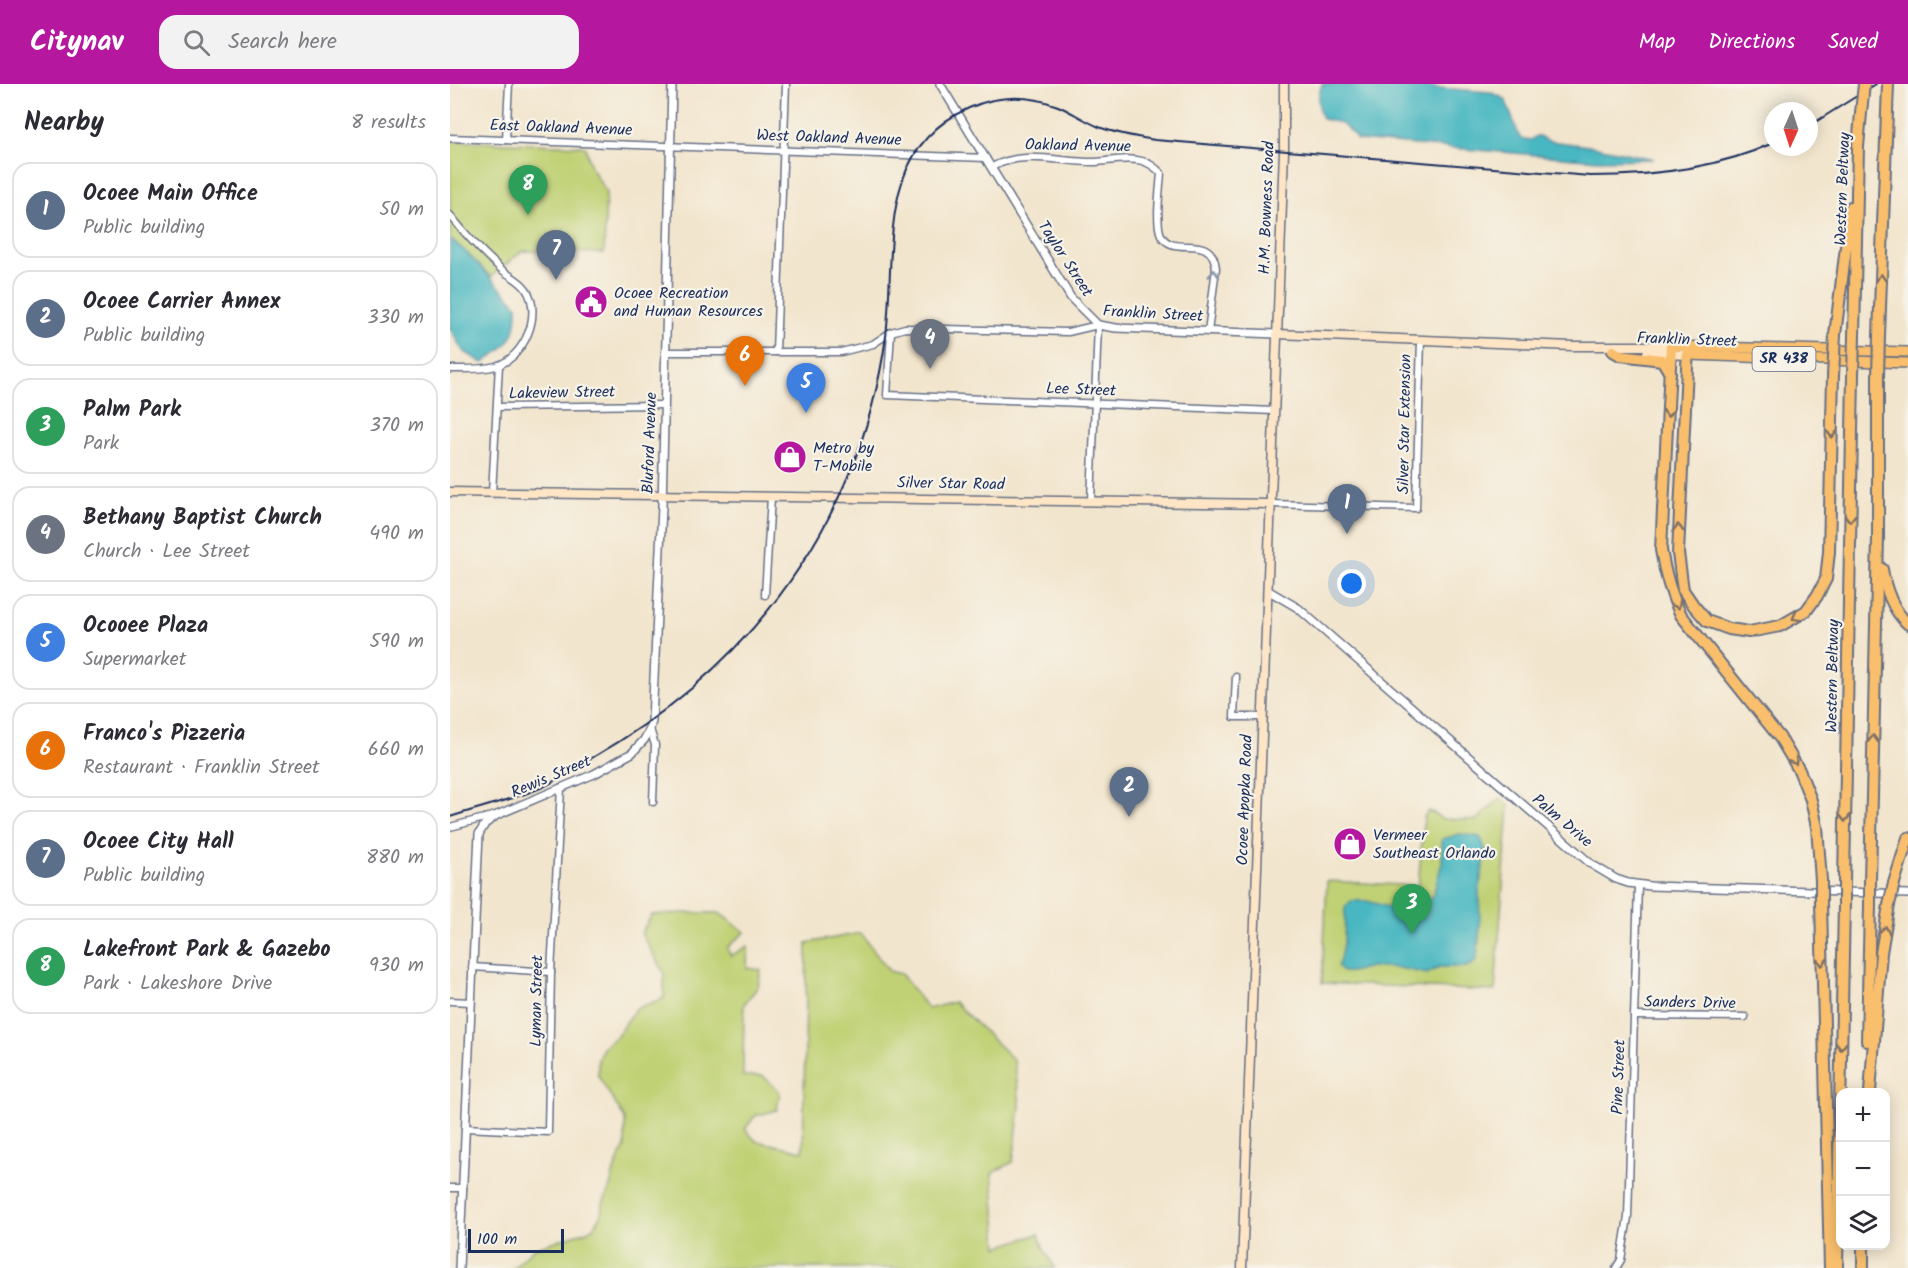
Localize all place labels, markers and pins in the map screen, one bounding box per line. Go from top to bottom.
pin: 8 [508,166,548,215]
pin: 7 [536,230,576,280]
place label: Ocoee Recreation and Human Resources [614,281,763,324]
public building icon: Ocoee Recreation and Human Resources [573,284,609,320]
pin: 4 [910,320,950,369]
pin: 6 [726,336,764,386]
pin: 5 [786,364,826,413]
place label: Metro by T-Mobile [813,436,874,479]
shop icon: Metro by T-Mobile [772,439,808,475]
pin: 1 [1328,484,1366,534]
pin: 2 [1110,768,1148,817]
place label: Vermeer Southeast Orlando [1373,823,1496,866]
shop icon: Vermeer Southeast Orlando [1332,826,1368,862]
pin: 3 [1392,884,1432,934]

